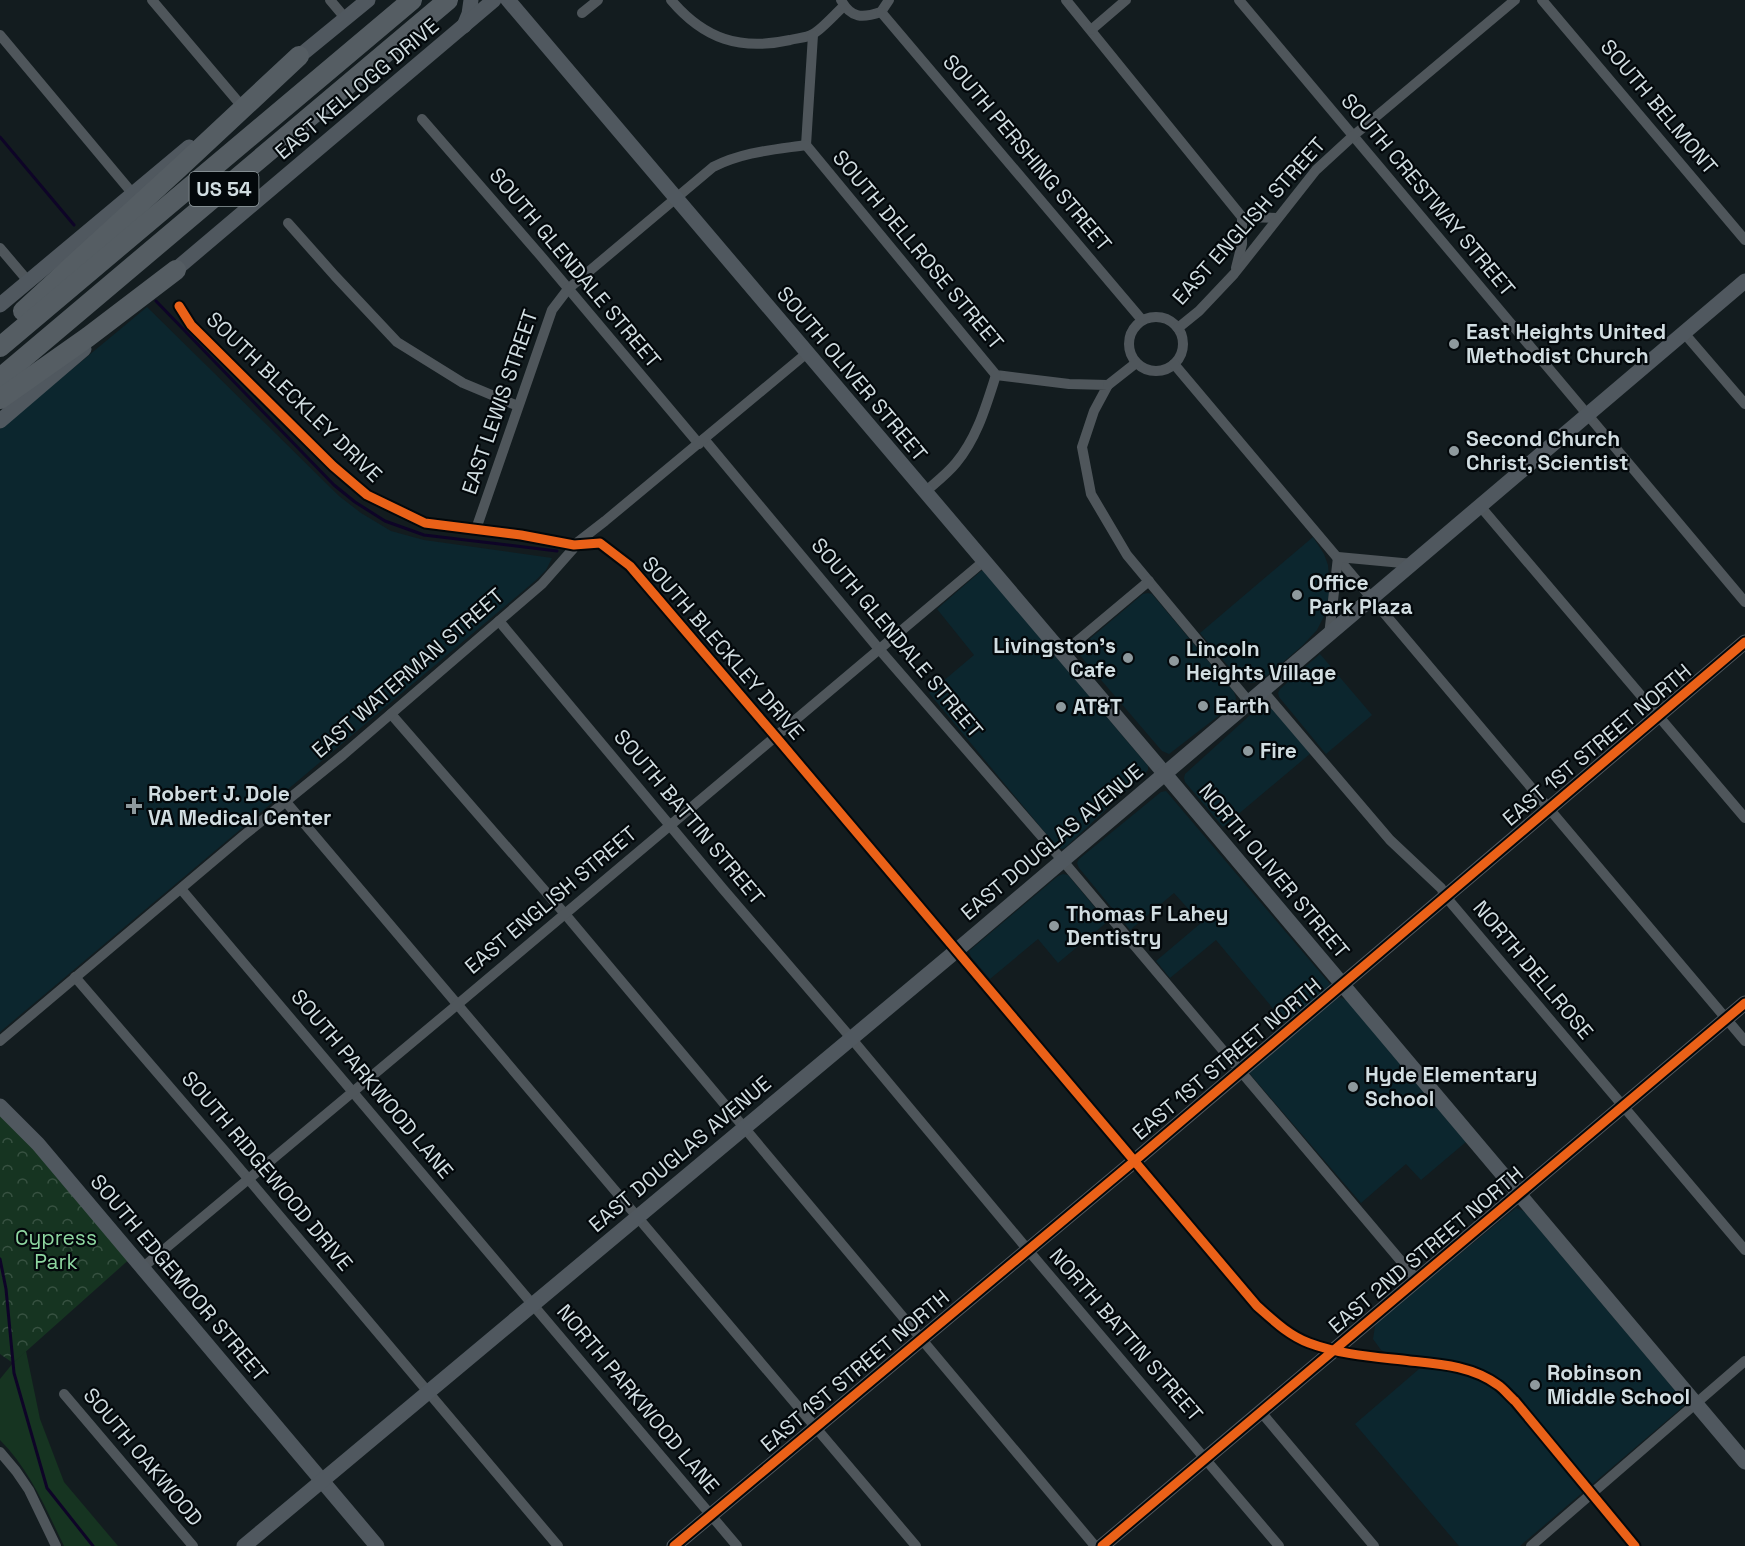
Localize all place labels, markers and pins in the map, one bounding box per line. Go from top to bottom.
place label: East Heights United Methodist Church [1466,318,1666,369]
marker: East Heights United Methodist Church [1447,337,1461,351]
place label: Second Church Christ, Scientist [1466,425,1629,476]
marker: Second Church Christ, Scientist [1447,444,1461,458]
place label: Office Park Plaza [1309,569,1413,620]
marker: Office Park Plaza [1290,588,1304,602]
place label: Livingston's Cafe [993,632,1116,683]
place label: Lincoln Heights Village [1186,635,1336,686]
marker: Livingston's Cafe [1121,651,1135,665]
marker: Lincoln Heights Village [1167,654,1181,668]
place label: Earth [1215,692,1270,719]
place label: AT&T [1073,693,1122,720]
marker: Earth [1196,699,1210,713]
marker: AT&T [1054,700,1068,714]
place label: Fire [1260,737,1297,764]
marker: Fire [1241,744,1255,758]
place label: Robert J. Dole VA Medical Center [148,780,331,831]
marker: Robert J. Dole VA Medical Center [125,797,143,815]
place label: Thomas F Lahey Dentistry [1066,900,1229,951]
marker: Thomas F Lahey Dentistry [1047,919,1061,933]
place label: Hyde Elementary School [1365,1061,1538,1112]
marker: Hyde Elementary School [1346,1080,1360,1094]
place label: Robinson Middle School [1547,1359,1690,1410]
marker: Robinson Middle School [1528,1378,1542,1392]

